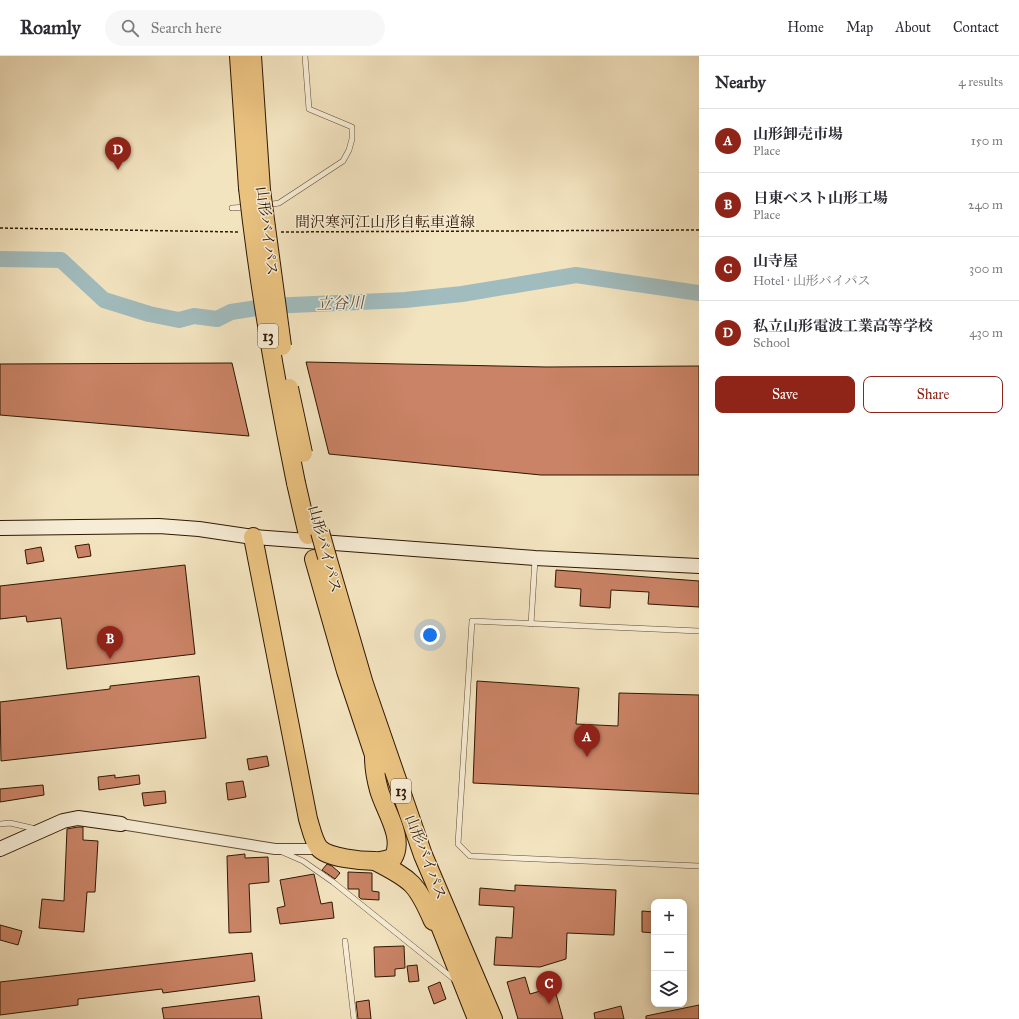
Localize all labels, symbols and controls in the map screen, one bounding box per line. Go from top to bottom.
search box [105,10,385,46]
text: Roamly [20,16,81,39]
icon: search [119,17,141,39]
text: Search here [151,19,222,37]
text: Home [787,19,824,36]
text: Map [846,19,873,36]
text: About [895,19,931,36]
text: Contact [953,19,999,36]
text: Nearby [715,72,766,93]
text: 4 results [958,74,1003,90]
text: 山形卸売市場 [753,125,843,143]
text: A [724,133,732,149]
text: 150 m [971,133,1003,149]
pin: D [105,137,131,170]
text: Place [753,143,780,159]
street label: 山形バイパス [253,185,281,277]
text: 日東ベスト山形工場 [753,189,888,207]
text: B [724,197,732,213]
text: 240 m [968,197,1003,213]
text: Place [753,207,780,223]
street label: 間沢寒河江山形自転車道線 [295,213,475,231]
text: 山寺屋 [753,252,798,270]
text: C [724,261,732,277]
text: 300 m [969,261,1003,277]
text: Hotel · 山形バイパス [753,273,870,289]
water label: 立谷川 [316,293,366,313]
text: 私立山形電波工業高等学校 [753,317,933,335]
road number: 13 [258,324,278,348]
text: D [723,325,733,341]
text: 430 m [969,325,1003,341]
text: School [753,335,790,351]
button: Save [715,376,855,413]
button: Share [863,376,1003,413]
street label: 山形バイパス [305,503,345,595]
your location [420,625,440,645]
pin: B [97,626,123,659]
pin: A [574,724,600,757]
road number: 13 [391,779,411,803]
street label: 山形バイパス [402,812,450,902]
map controls [651,899,687,1007]
button: + [651,899,687,935]
button: − [651,935,687,971]
pin: C [536,971,562,1004]
button: layers [651,971,687,1007]

